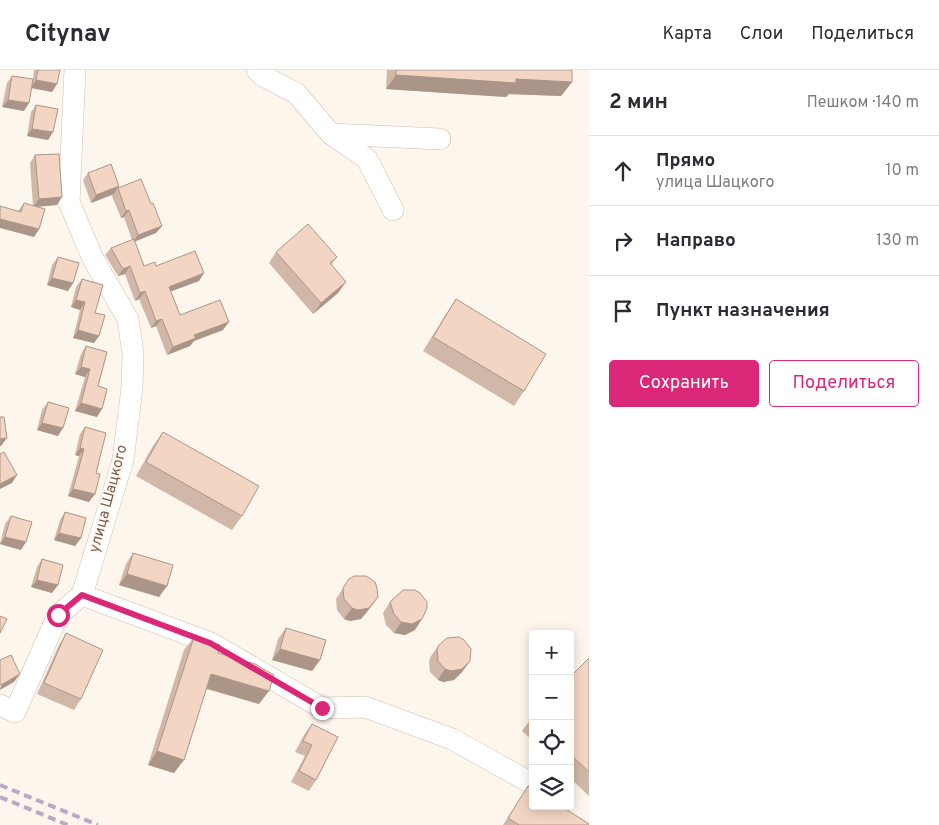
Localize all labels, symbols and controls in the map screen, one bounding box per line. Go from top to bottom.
text: Citynav [25,20,111,50]
text: Карта [662,23,712,46]
text: Слои [740,23,783,46]
text: Поделиться [811,23,914,46]
text: 2 мин [609,89,668,116]
text: Пешком · 140 m [807,93,919,113]
text: Прямо [656,149,715,173]
icon: ahead [609,157,637,185]
text: 10 m [885,161,919,181]
text: улица Шацкого [656,173,775,193]
icon: right [609,227,637,255]
text: Направо [656,229,736,253]
text: 130 m [876,231,919,251]
icon: arrive [609,297,637,325]
text: Пункт назначения [656,299,830,323]
button: Сохранить [609,360,759,407]
button: Поделиться [769,360,919,407]
street label: улица Шацкого [85,443,133,555]
route start [47,604,70,627]
map controls [529,630,574,810]
button: + [529,630,574,675]
button: − [529,675,574,720]
route end [311,697,334,720]
button: locate [529,720,574,765]
button: layers [529,765,574,810]

